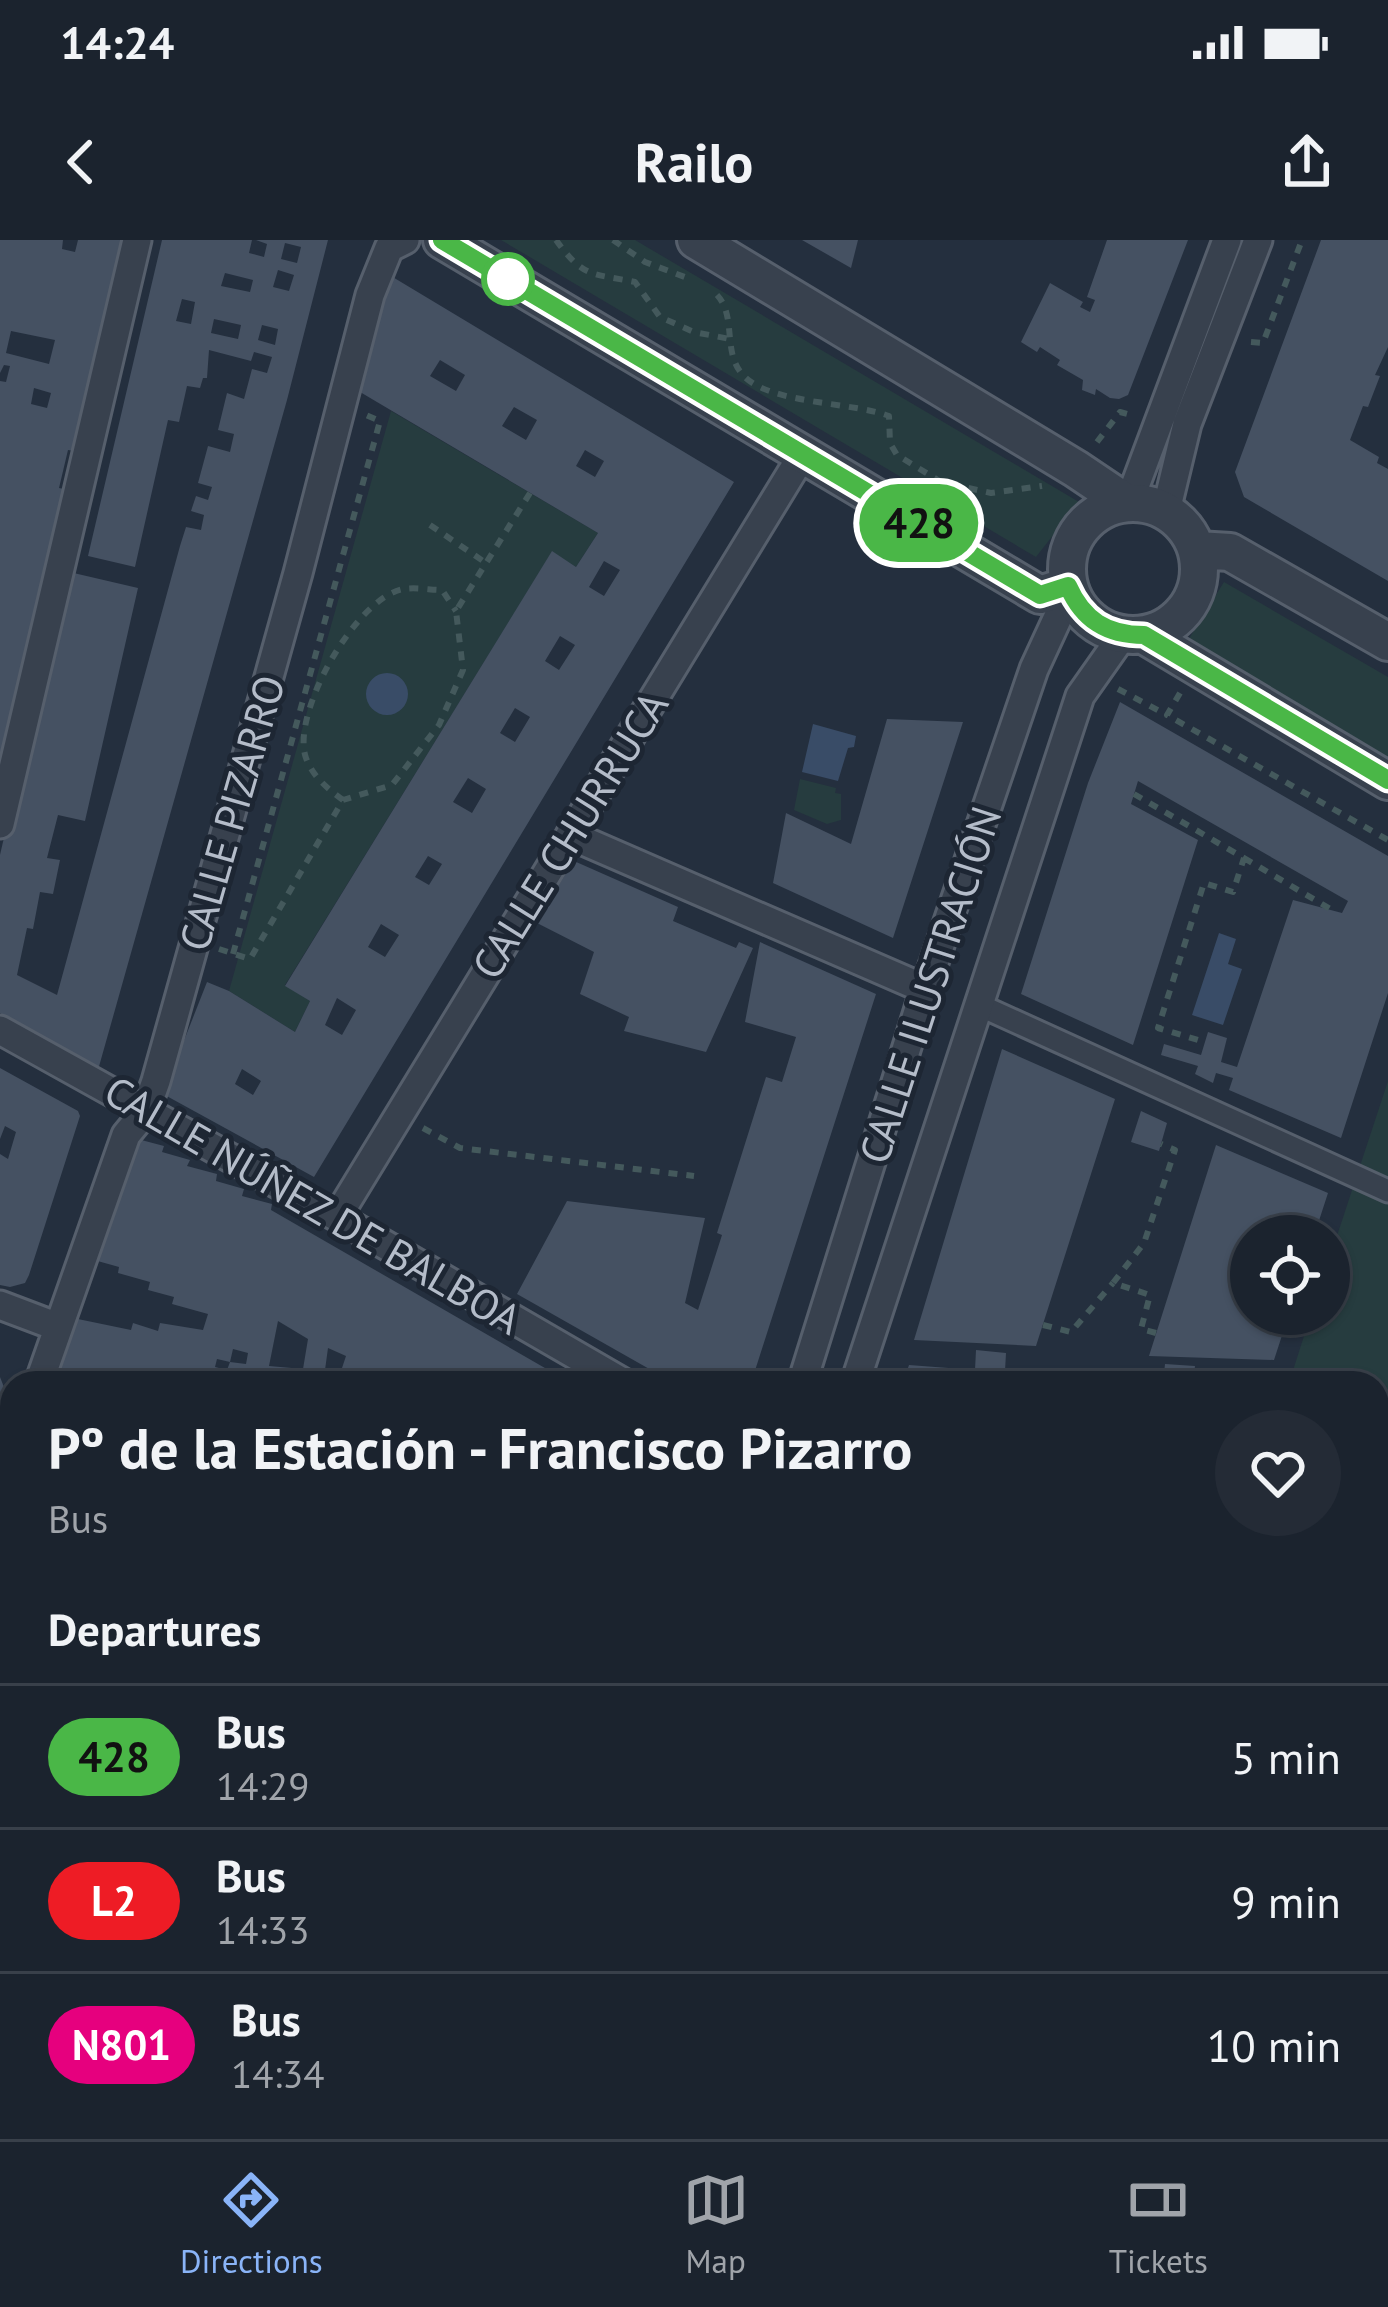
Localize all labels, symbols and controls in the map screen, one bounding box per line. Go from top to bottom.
text: 14:24 [60,13,174,71]
text: Railo [635,127,753,197]
icon: back [48,129,114,195]
icon: share [1274,129,1340,195]
unlabelled marker [483,254,533,304]
line badge: 428 [850,484,988,562]
text: 428 [883,495,955,550]
street label: CALLE PIZARRO [166,669,297,957]
street label: CALLE CHURRUCA [459,680,680,989]
street label: CALLE ILUSTRACIÓN [846,799,1013,1170]
street label: CALLE NÚÑEZ DE BALBOA [95,1063,532,1347]
map controls [1230,1215,1350,1335]
button: locate [1230,1215,1350,1335]
button: heart [1215,1410,1341,1536]
text: Pº de la Estación - Francisco Pizarro [48,1411,912,1485]
text: Bus [48,1493,108,1544]
text: Departures [48,1600,261,1658]
text: Bus [216,1702,286,1760]
text: 5 min [1231,1728,1341,1786]
text: 428 [78,1729,150,1784]
text: 14:29 [216,1760,310,1811]
text: Bus [216,1846,286,1904]
text: 9 min [1231,1872,1341,1930]
text: L2 [91,1873,137,1928]
text: 14:33 [216,1904,310,1955]
text: Bus [231,1990,301,2048]
text: 10 min [1207,2016,1341,2074]
text: N801 [72,2017,171,2072]
text: 14:34 [231,2048,325,2099]
tab: Directions [180,2167,323,2282]
tab: Map [683,2167,749,2282]
tab: Tickets [1109,2167,1208,2282]

